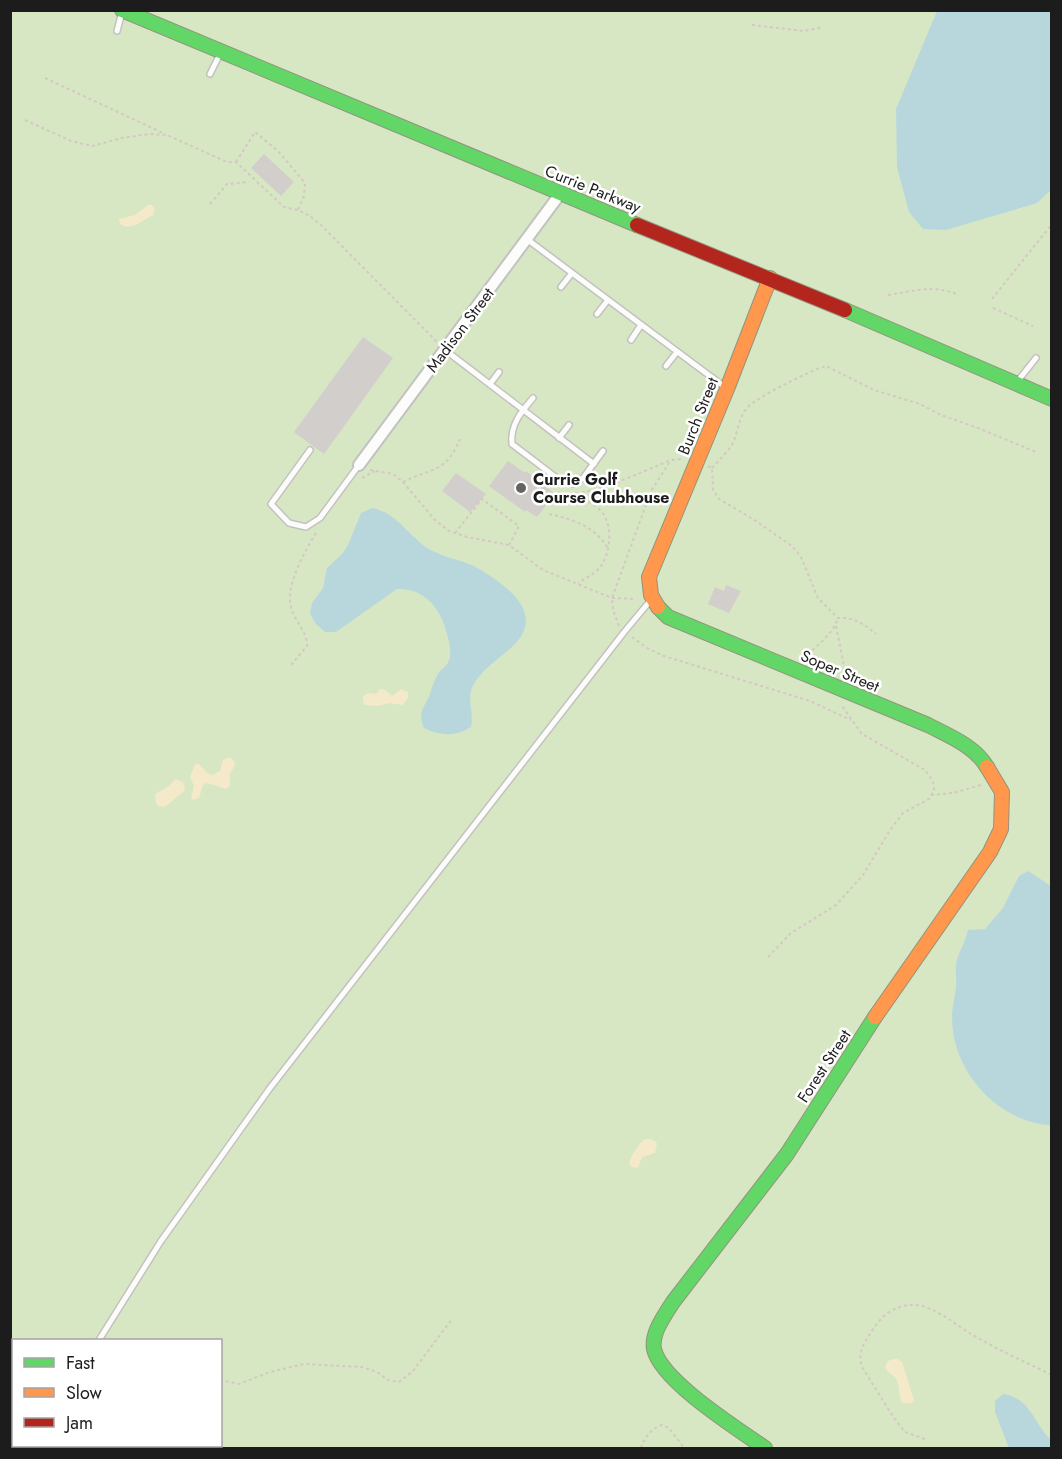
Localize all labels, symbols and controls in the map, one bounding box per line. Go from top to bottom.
street label: Currie Parkway [541,159,645,219]
street label: Madison Street [421,283,500,377]
street label: Burch Street [672,374,724,458]
place label: Currie Golf Course Clubhouse [533,468,670,509]
marker: Currie Golf Course Clubhouse [514,481,528,495]
street label: Soper Street [797,644,883,698]
street label: Forest Street [792,1025,856,1107]
legend [12,1339,222,1447]
text: Fast [66,1350,95,1376]
text: Slow [66,1380,103,1406]
text: Jam [64,1410,93,1436]

